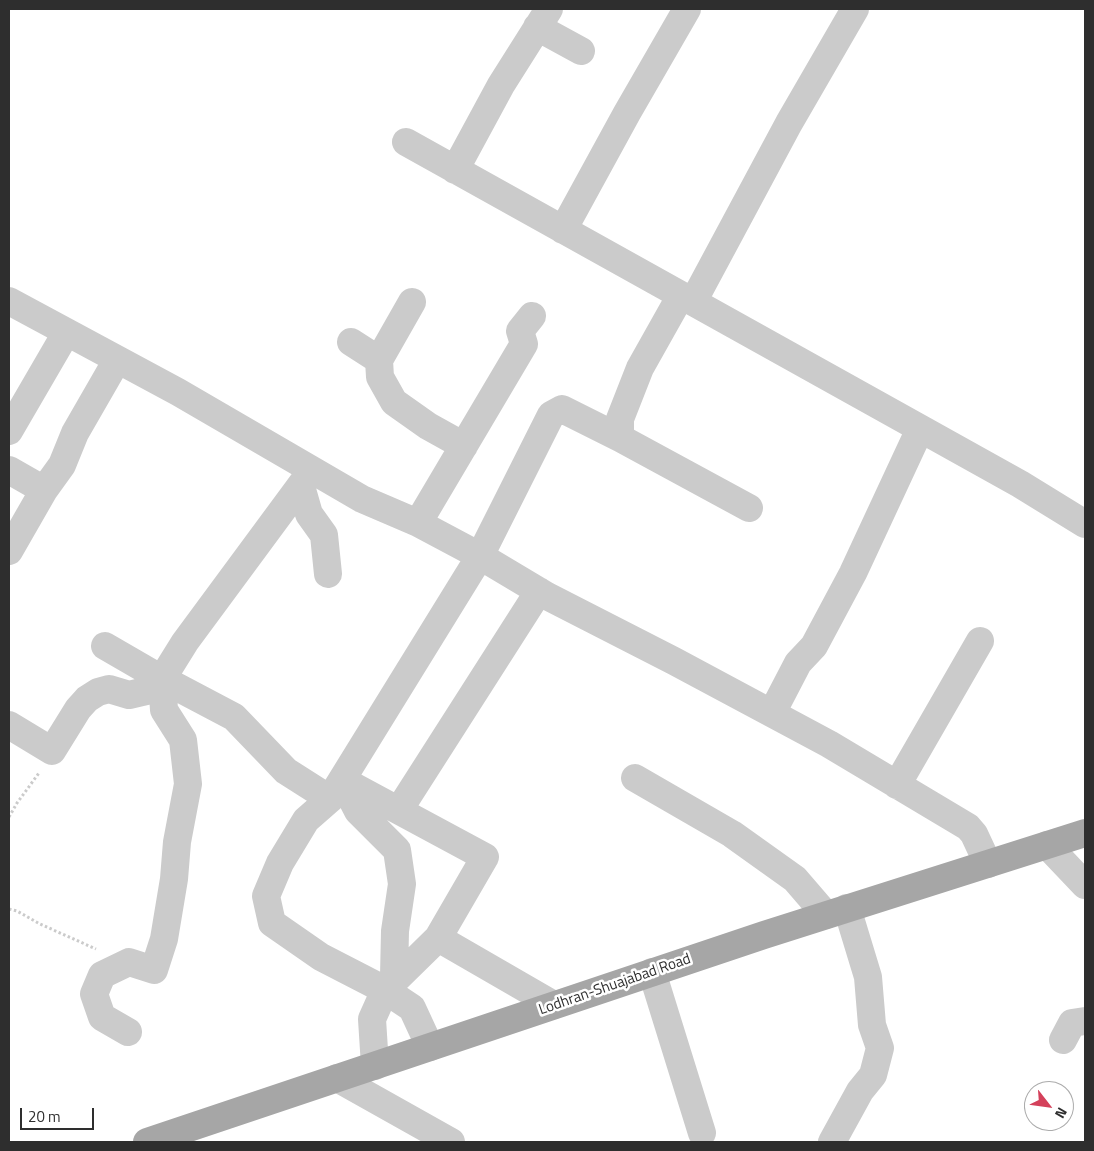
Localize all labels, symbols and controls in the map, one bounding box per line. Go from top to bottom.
street label: Lodhran-Shuajabad Road [537,951,693,1019]
north arrow [1024,1081,1074,1131]
scale bar [22,1098,96,1130]
text: N [1050,1104,1073,1123]
text: 20 m [28,1105,61,1128]

